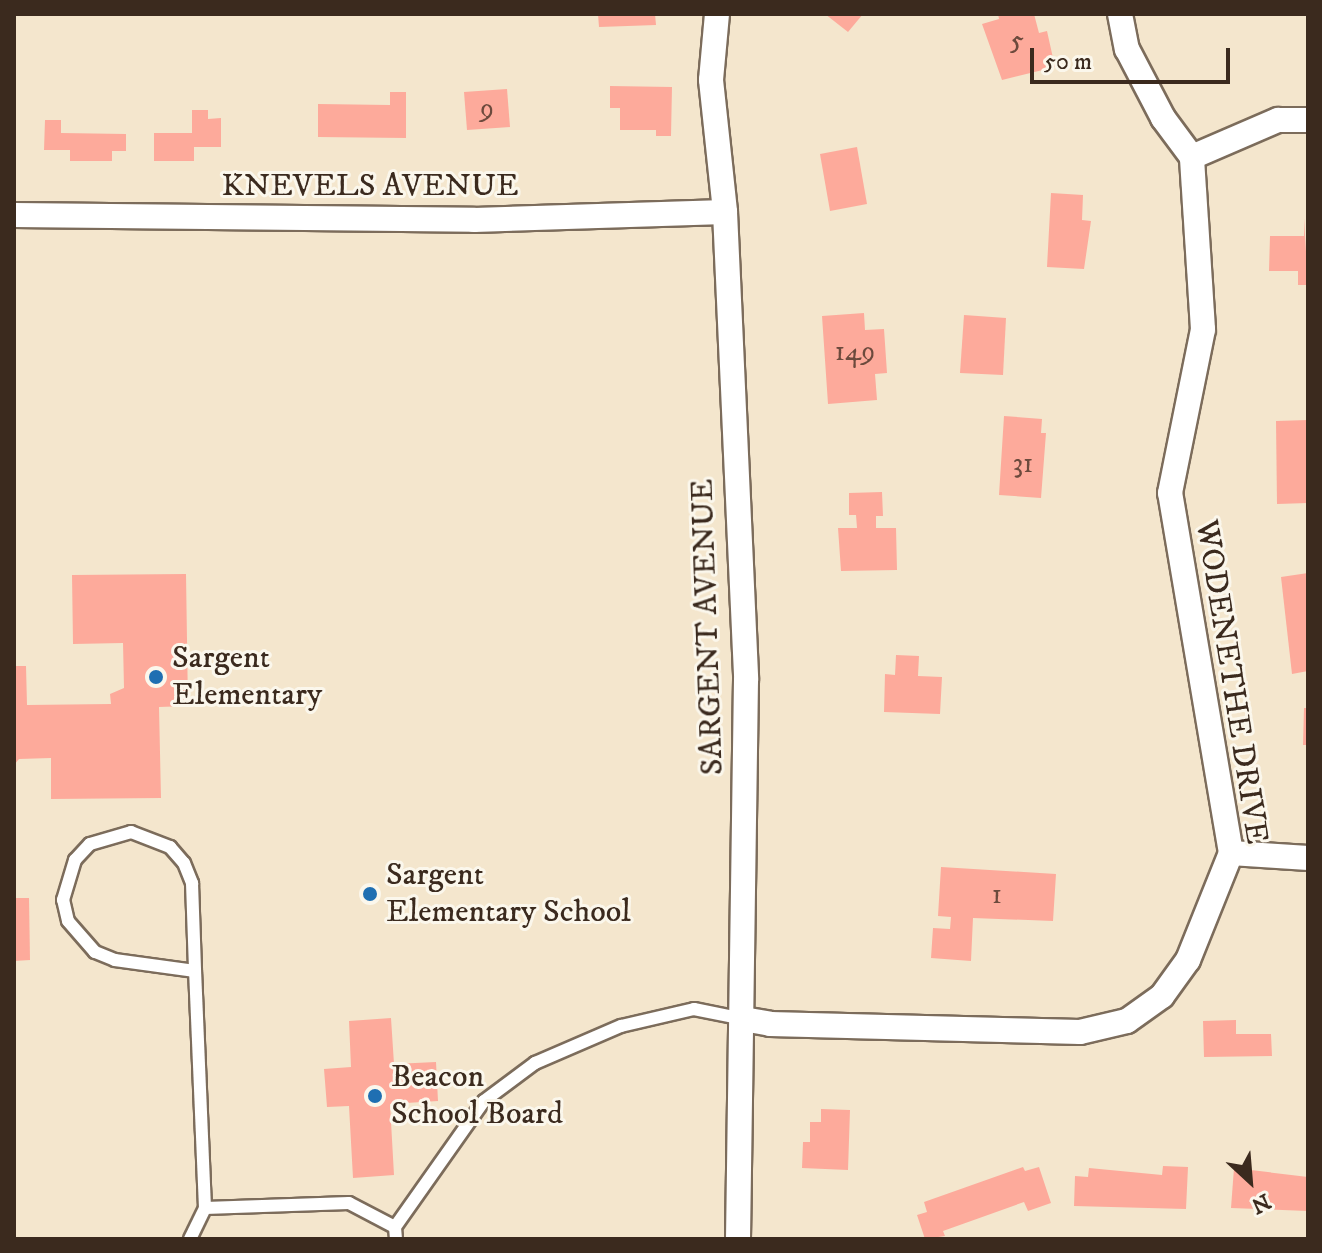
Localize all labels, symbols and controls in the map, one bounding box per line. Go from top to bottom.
house number: 5 [1010,24,1024,58]
scale bar [1034,32,1234,82]
text: 50 m [1044,47,1092,77]
house number: 9 [480,92,494,126]
street label: KNEVELS AVENUE [221,167,519,205]
house number: 149 [835,335,875,369]
house number: 31 [1013,447,1033,481]
street label: SARGENT AVENUE [684,478,732,776]
street label: WODENETHE DRIVE [1186,517,1276,847]
place label: Sargent Elementary [172,640,322,715]
marker: Sargent Elementary [147,668,165,686]
place label: Sargent Elementary School [386,857,631,932]
house number: 1 [992,878,1002,912]
marker: Sargent Elementary School [361,885,379,903]
place label: Beacon School Board [391,1059,563,1134]
marker: Beacon School Board [366,1087,384,1105]
north arrow [1210,1141,1290,1221]
text: N [1247,1187,1275,1219]

